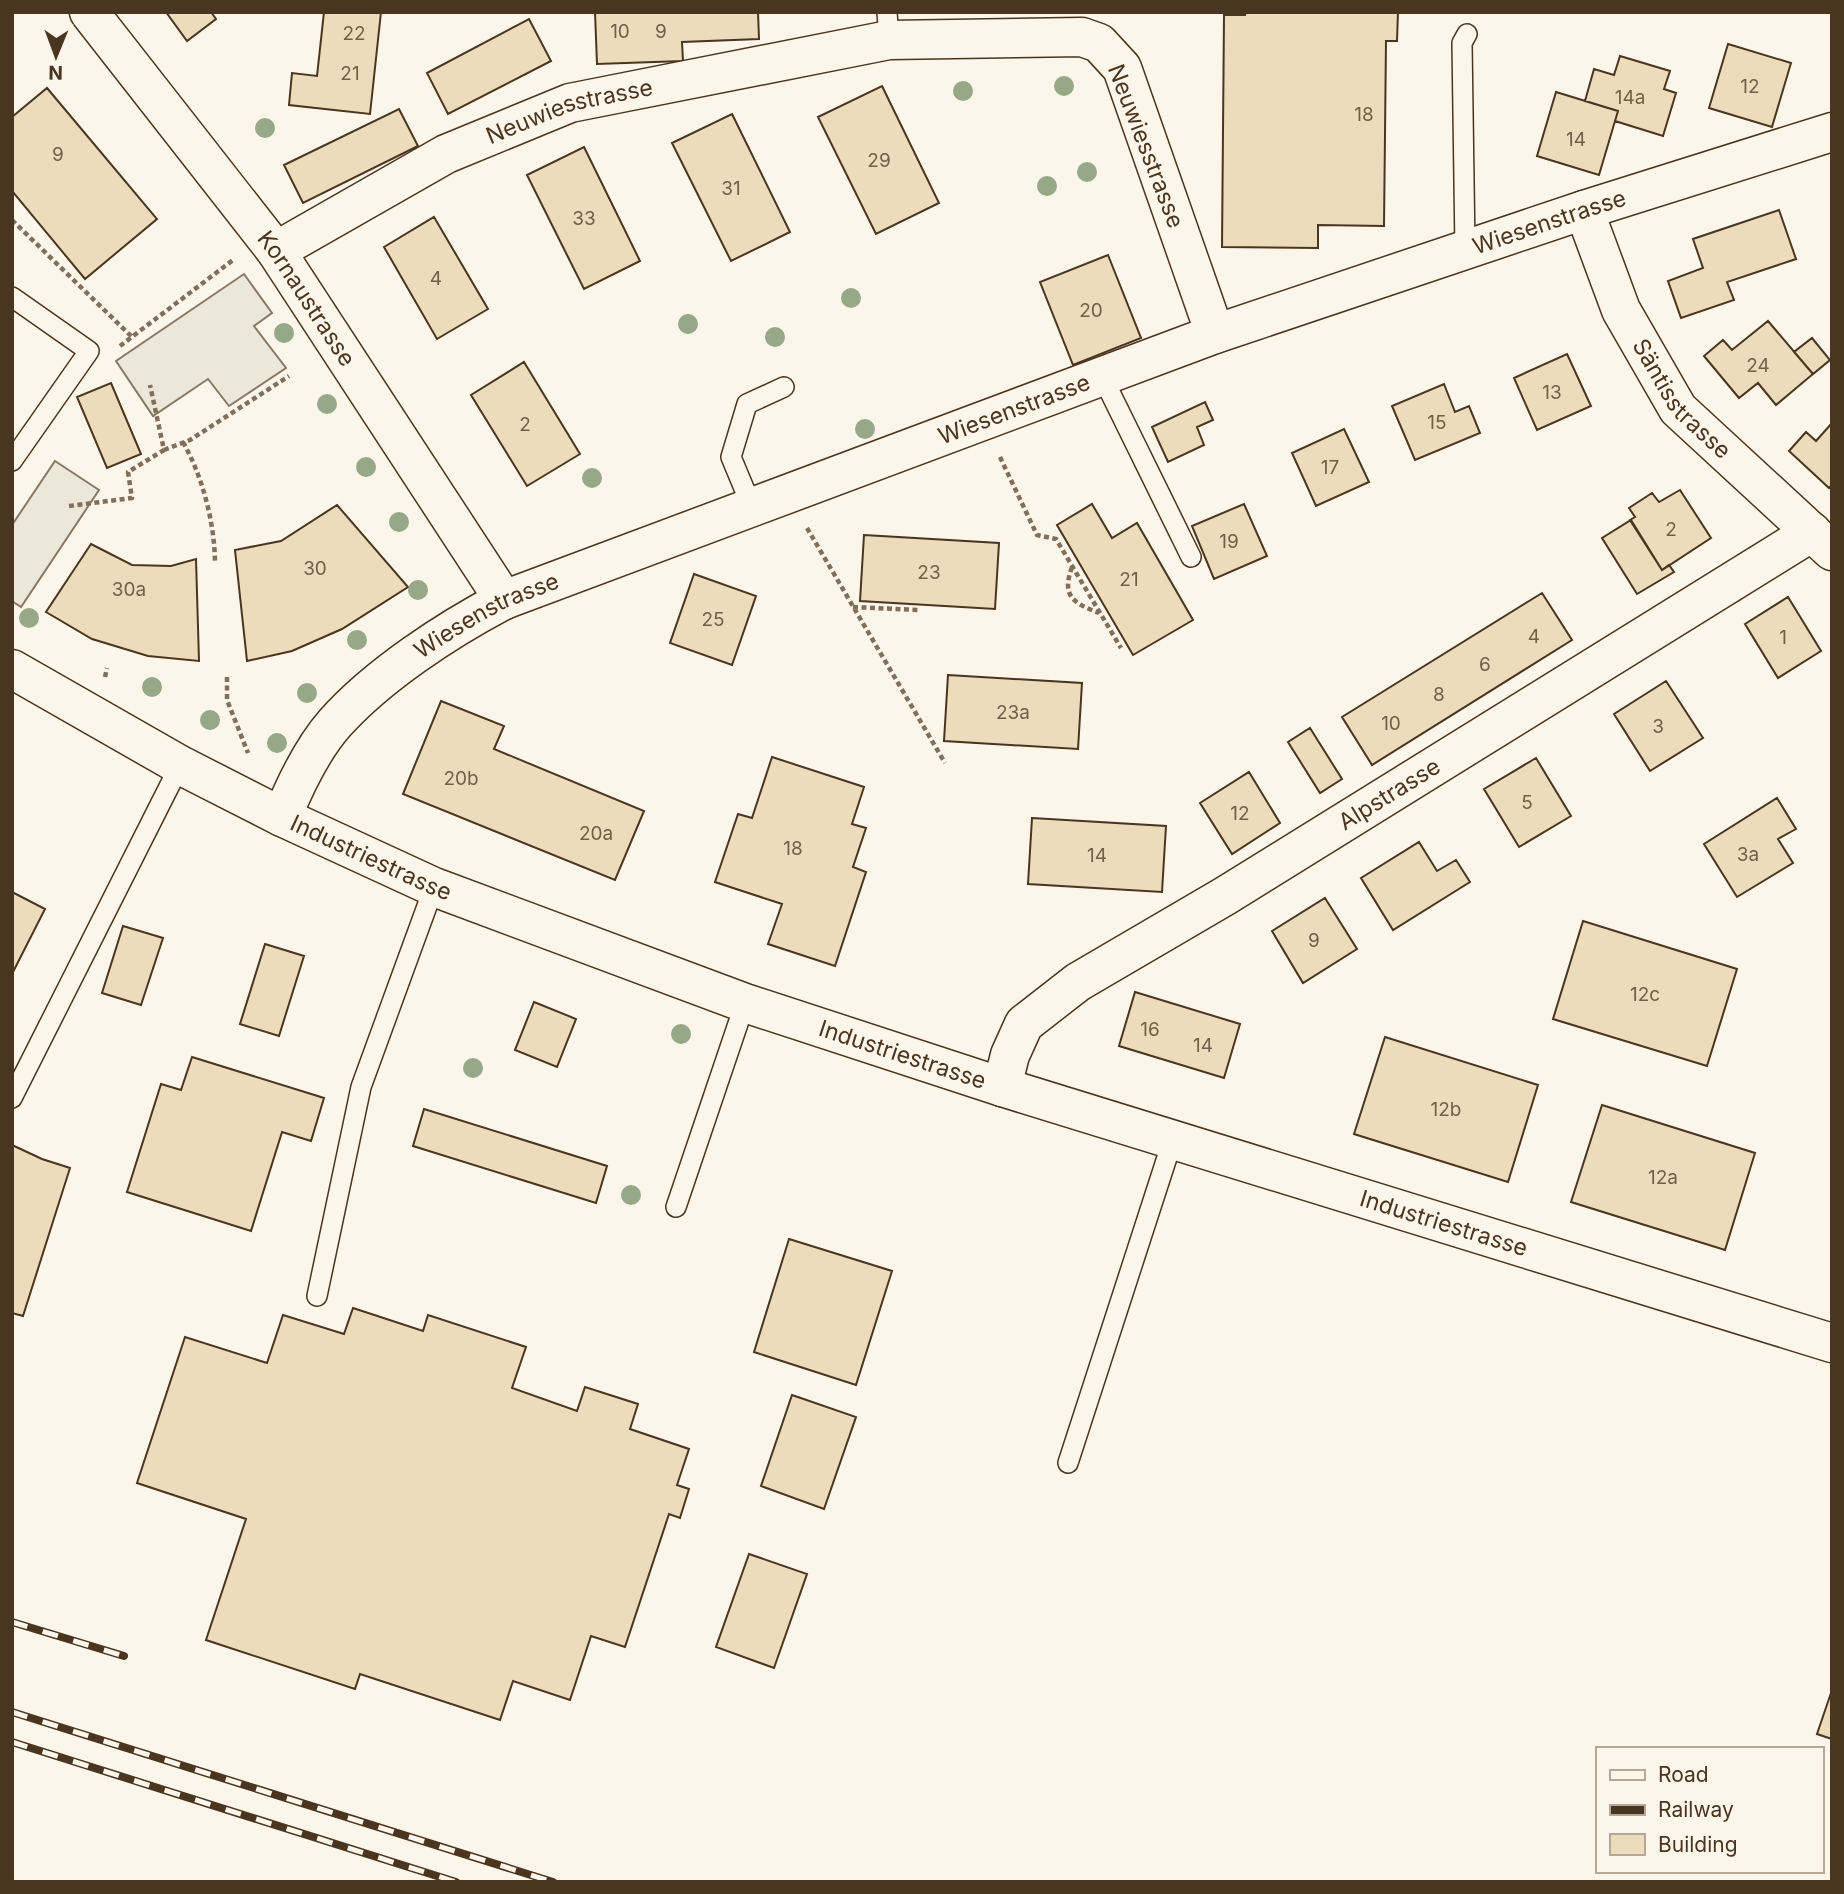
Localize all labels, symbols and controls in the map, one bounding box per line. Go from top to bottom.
house number: 10 [610,20,630,43]
house number: 9 [655,20,667,43]
north arrow [21,21,91,91]
house number: 22 [342,22,366,45]
street label: Neuwiesstrasse [1102,60,1190,232]
text: N [48,61,63,84]
house number: 21 [340,62,360,85]
street label: Neuwiesstrasse [482,73,655,150]
house number: 12 [1740,75,1760,98]
house number: 14a [1615,86,1645,109]
house number: 18 [1354,103,1374,126]
house number: 14 [1566,128,1586,151]
house number: 9 [52,143,64,166]
house number: 29 [867,149,891,172]
house number: 31 [721,177,741,200]
street label: Wiesenstrasse [1469,184,1629,260]
house number: 33 [572,207,596,230]
street label: Kornaustrasse [252,225,361,371]
house number: 4 [430,267,442,290]
house number: 20 [1079,299,1103,322]
street label: Säntisstrasse [1627,334,1737,465]
house number: 24 [1746,354,1770,377]
street label: Wiesenstrasse [934,368,1094,450]
house number: 13 [1542,381,1562,404]
house number: 15 [1427,411,1447,434]
house number: 2 [519,413,531,436]
house number: 17 [1321,456,1339,479]
house number: 2 [1665,518,1677,541]
house number: 19 [1219,530,1239,553]
house number: 30 [303,557,327,580]
house number: 23 [917,561,941,584]
street label: Wiesenstrasse [409,567,563,665]
house number: 21 [1119,568,1139,591]
house number: 30a [112,578,146,601]
house number: 25 [701,608,725,631]
house number: 4 [1528,625,1540,648]
house number: 1 [1779,626,1787,649]
house number: 6 [1479,653,1491,676]
house number: 8 [1433,683,1445,706]
house number: 23a [996,701,1030,724]
house number: 10 [1381,712,1401,735]
house number: 3 [1652,715,1664,738]
street label: Alpstrasse [1333,752,1445,836]
house number: 20b [443,767,479,790]
house number: 5 [1521,791,1533,814]
house number: 12 [1230,802,1250,825]
street label: Industriestrasse [286,809,456,906]
house number: 20a [579,822,613,845]
house number: 18 [783,837,803,860]
house number: 3a [1737,843,1759,866]
house number: 14 [1087,844,1107,867]
house number: 9 [1308,929,1320,952]
house number: 12c [1630,983,1660,1006]
street label: Industriestrasse [815,1014,990,1095]
house number: 16 [1140,1018,1160,1041]
house number: 14 [1193,1034,1213,1057]
house number: 12b [1431,1098,1461,1121]
house number: 12a [1648,1166,1678,1189]
street label: Industriestrasse [1356,1184,1531,1262]
legend [1596,1747,1823,1873]
text: Road [1658,1762,1709,1787]
text: Railway [1658,1797,1734,1822]
text: Building [1658,1832,1738,1857]

